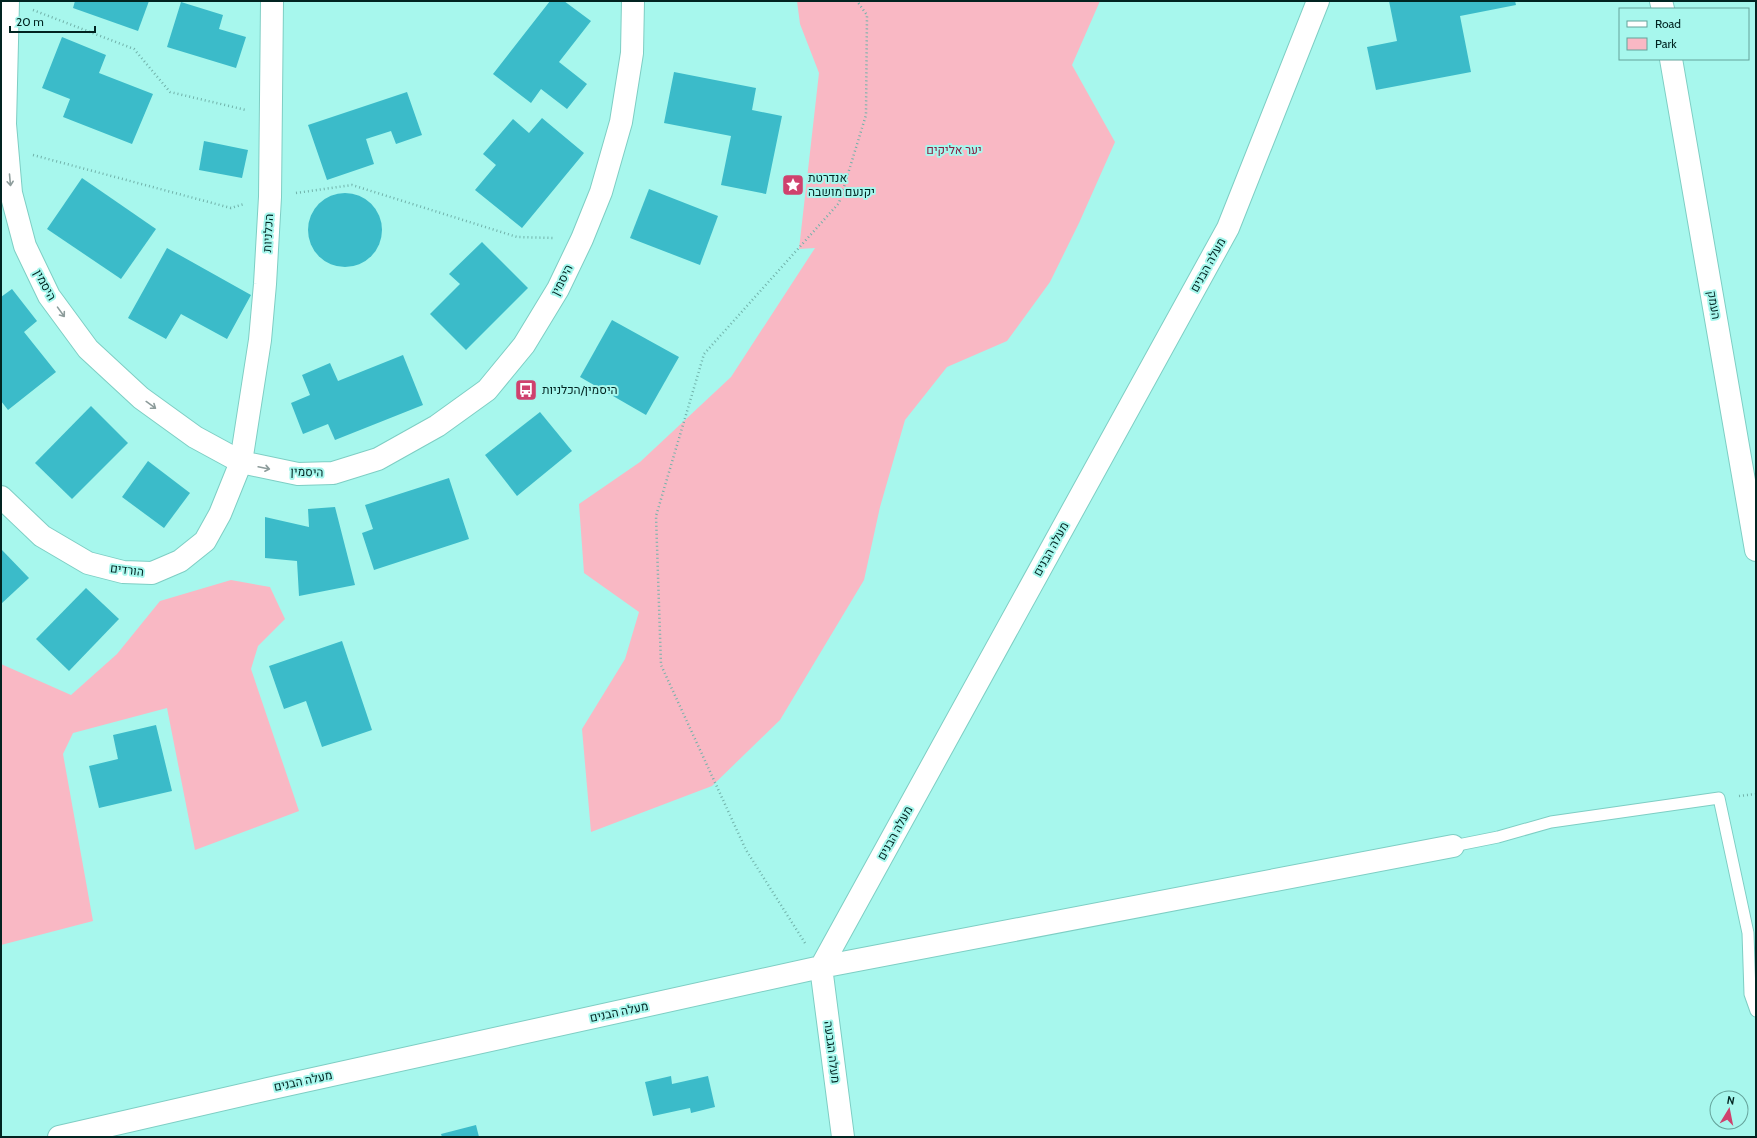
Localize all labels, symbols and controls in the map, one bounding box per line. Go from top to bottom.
scale bar [10,8,95,34]
legend [1619,8,1749,60]
text: 20 m [16,14,44,29]
text: Road [1655,16,1681,31]
text: Park [1655,36,1677,51]
park label: יער אליקים [926,142,982,157]
place label: אנדרטת יקנעם מושבה [808,170,875,199]
place icon: אנדרטת יקנעם מושבה [780,172,806,198]
one-way arrow [6,173,13,186]
street label: הכלניות [259,213,276,253]
street label: מעלה הבנים [1187,235,1229,294]
street label: היסמין [547,262,576,298]
street label: היסמין [31,267,60,303]
street label: העמק [1705,289,1724,321]
one-way arrow [57,307,65,318]
bus stop icon: היסמין/הכלניות [513,377,539,403]
place label: היסמין/הכלניות [542,382,618,397]
one-way arrow [145,401,156,409]
street label: היסמין [290,463,324,480]
one-way arrow [257,464,270,472]
street label: מעלה הבנים [1030,519,1072,578]
street label: הורדים [109,560,145,579]
street label: מעלה הבנים [874,803,916,862]
street label: מעלה הבנים [588,998,650,1025]
street label: מעלה הגבעה [821,1020,844,1084]
street label: מעלה הבנים [272,1067,334,1094]
north arrow [1709,1090,1749,1130]
text: N [1726,1093,1736,1108]

